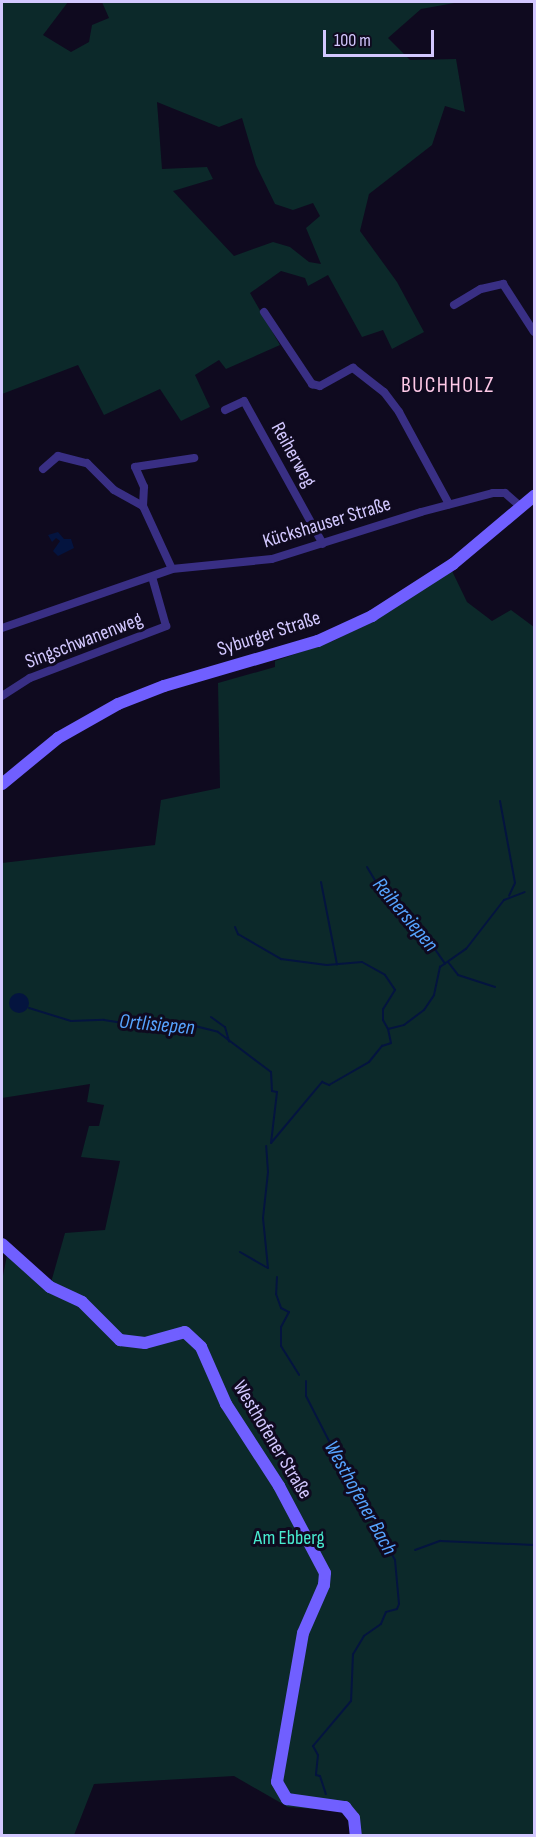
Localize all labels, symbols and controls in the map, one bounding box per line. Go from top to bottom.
scale bar [326,18,437,56]
text: 100 m [334,30,371,51]
district label: BUCHHOLZ [401,373,495,399]
street label: Reiherweg [265,418,321,492]
street label: Kückshauser Straße [260,492,394,554]
street label: Syburger Straße [214,606,324,662]
street label: Singschwanenweg [22,608,146,674]
water label: Reihersiepen [367,873,443,957]
water label: Ortlisiepen [118,1009,196,1041]
street label: Westhofener Straße [227,1376,317,1504]
water label: Westhofener Bach [318,1436,402,1560]
park label: Am Ebberg [253,1526,325,1550]

